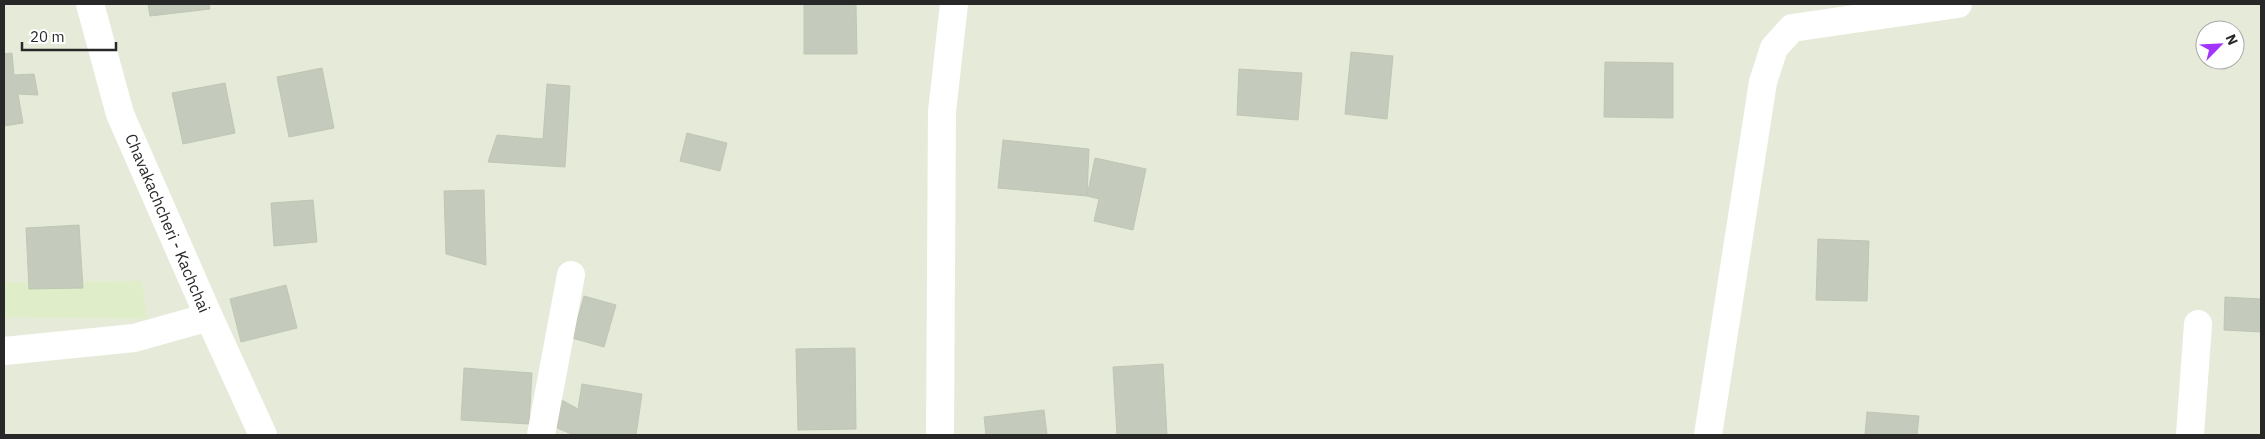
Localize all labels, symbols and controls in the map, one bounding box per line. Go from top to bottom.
scale bar [22,20,116,52]
north arrow [2195,20,2245,70]
text: 20 m [30,27,65,46]
text: N [2222,31,2242,48]
street label: Chavakachcheri - Kachchai [121,130,215,316]

